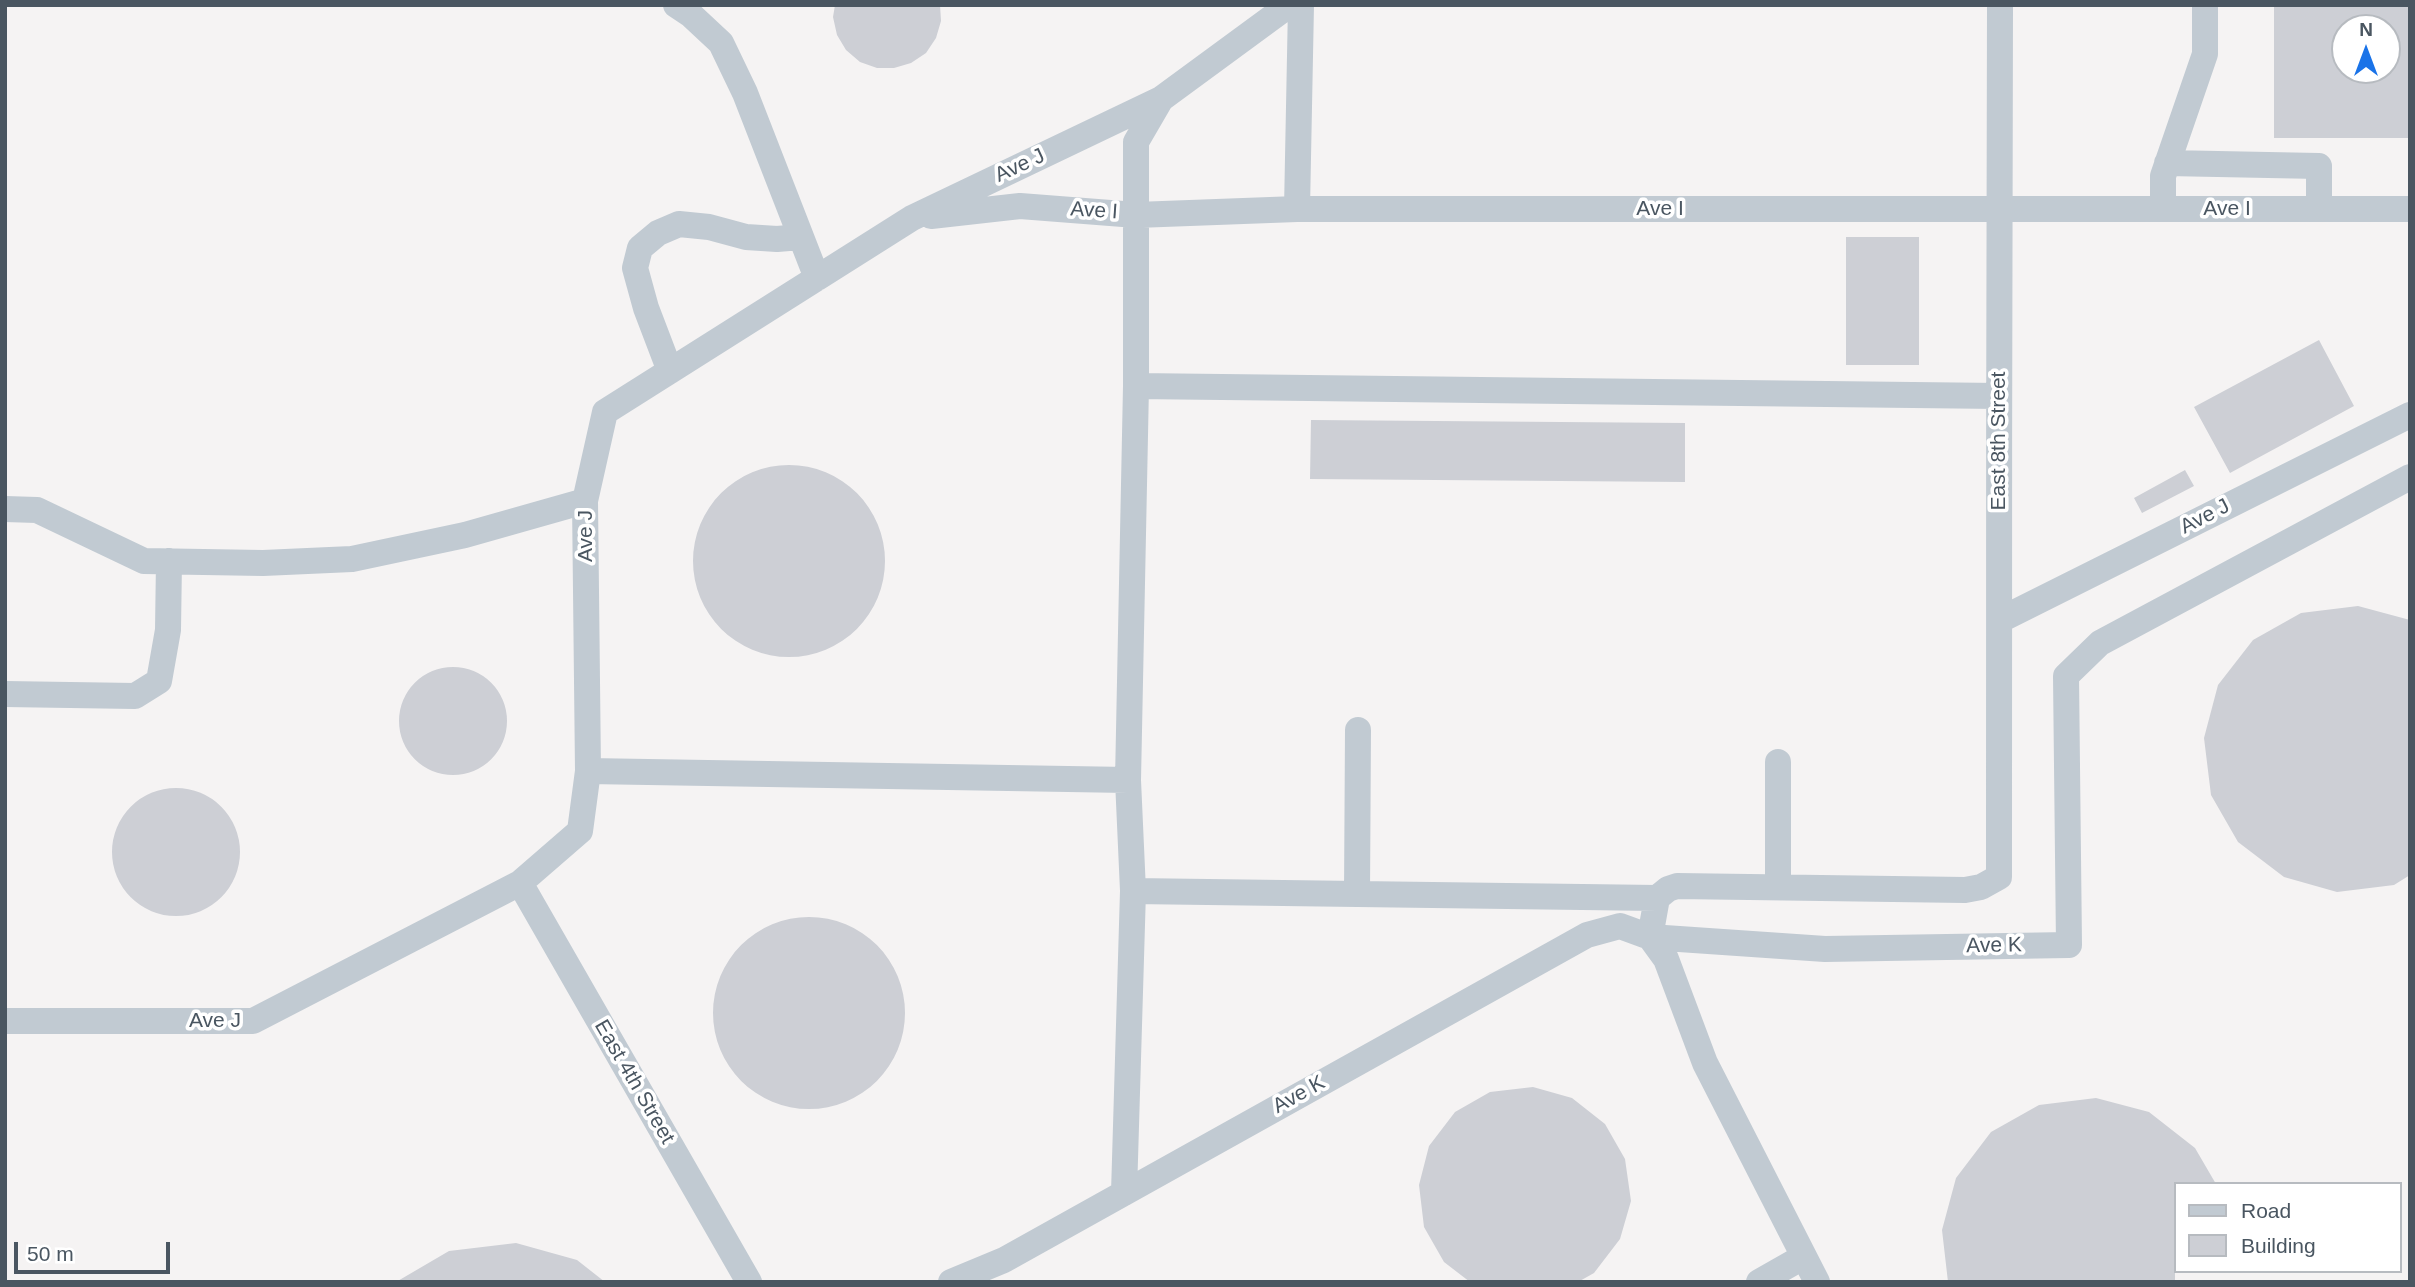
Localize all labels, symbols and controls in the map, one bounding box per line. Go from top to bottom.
north arrow [2331,14,2401,84]
text: N [2359,19,2373,40]
street label: Ave J [991,144,1049,188]
street label: Ave I [1636,196,1684,222]
street label: Ave I [2203,196,2251,222]
street label: Ave I [1069,197,1119,225]
street label: East 8th Street [1986,372,2012,510]
street label: Ave J [2176,494,2234,540]
street label: Ave J [573,510,599,562]
street label: Ave K [1966,933,2022,959]
street label: Ave J [189,1008,241,1034]
street label: East 4th Street [588,1016,680,1148]
street label: Ave K [1269,1070,1329,1120]
legend [2174,1182,2401,1273]
text: Road [2241,1199,2291,1222]
scale bar [18,1228,173,1272]
text: Building [2241,1234,2316,1257]
text: 50 m [27,1242,74,1265]

